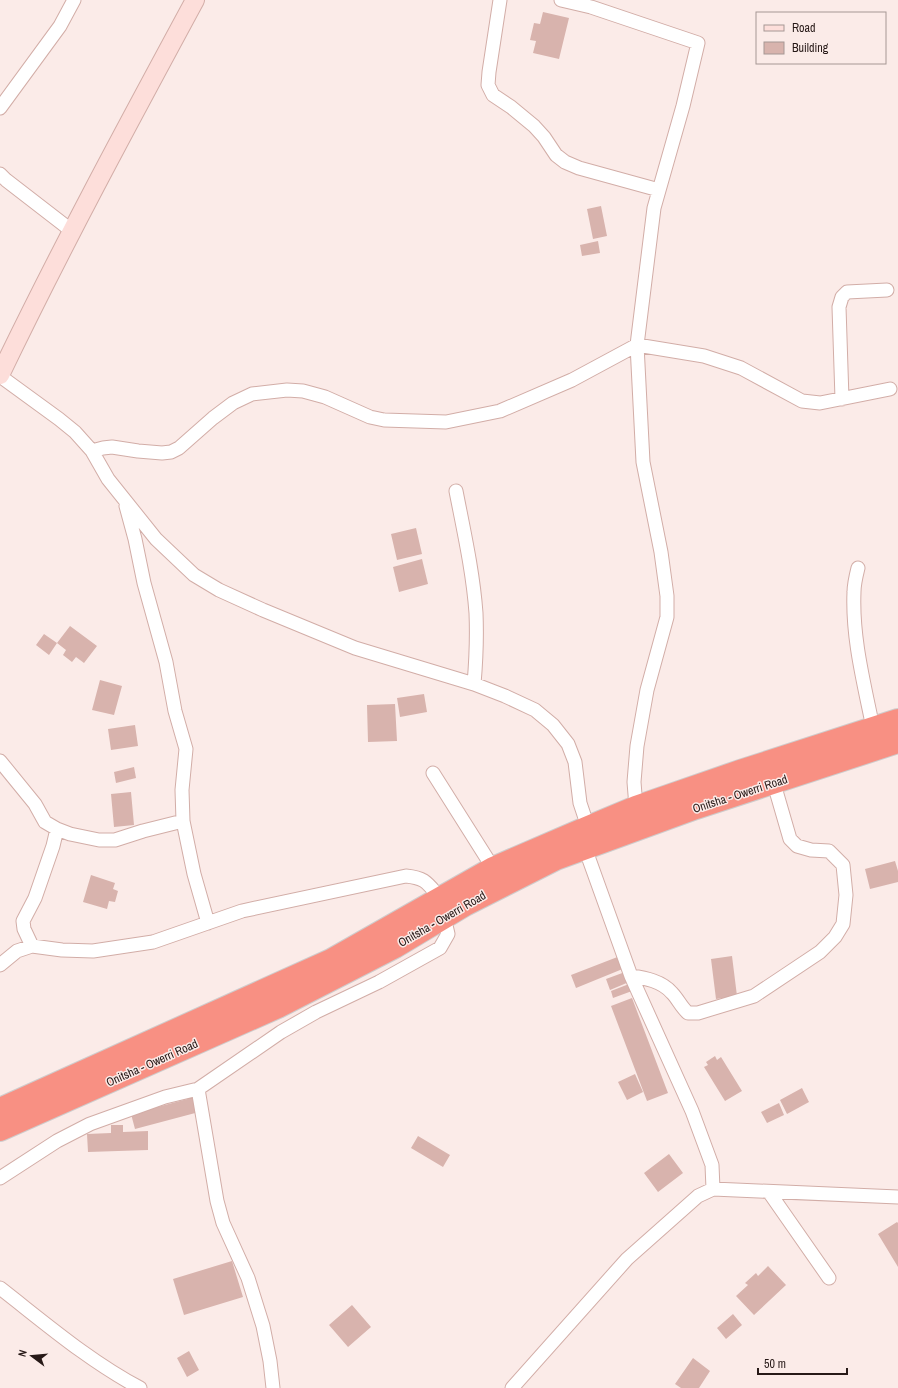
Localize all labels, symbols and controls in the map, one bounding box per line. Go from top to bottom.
legend [756,12,886,64]
text: Road [792,20,816,36]
text: Building [792,40,829,56]
street label: Onitsha - Owerri Road [690,771,790,817]
street label: Onitsha - Owerri Road [395,887,489,951]
street label: Onitsha - Owerri Road [104,1036,200,1090]
north arrow [12,1336,52,1376]
text: N [15,1348,30,1358]
scale bar [758,1350,847,1376]
text: 50 m [764,1356,786,1372]

